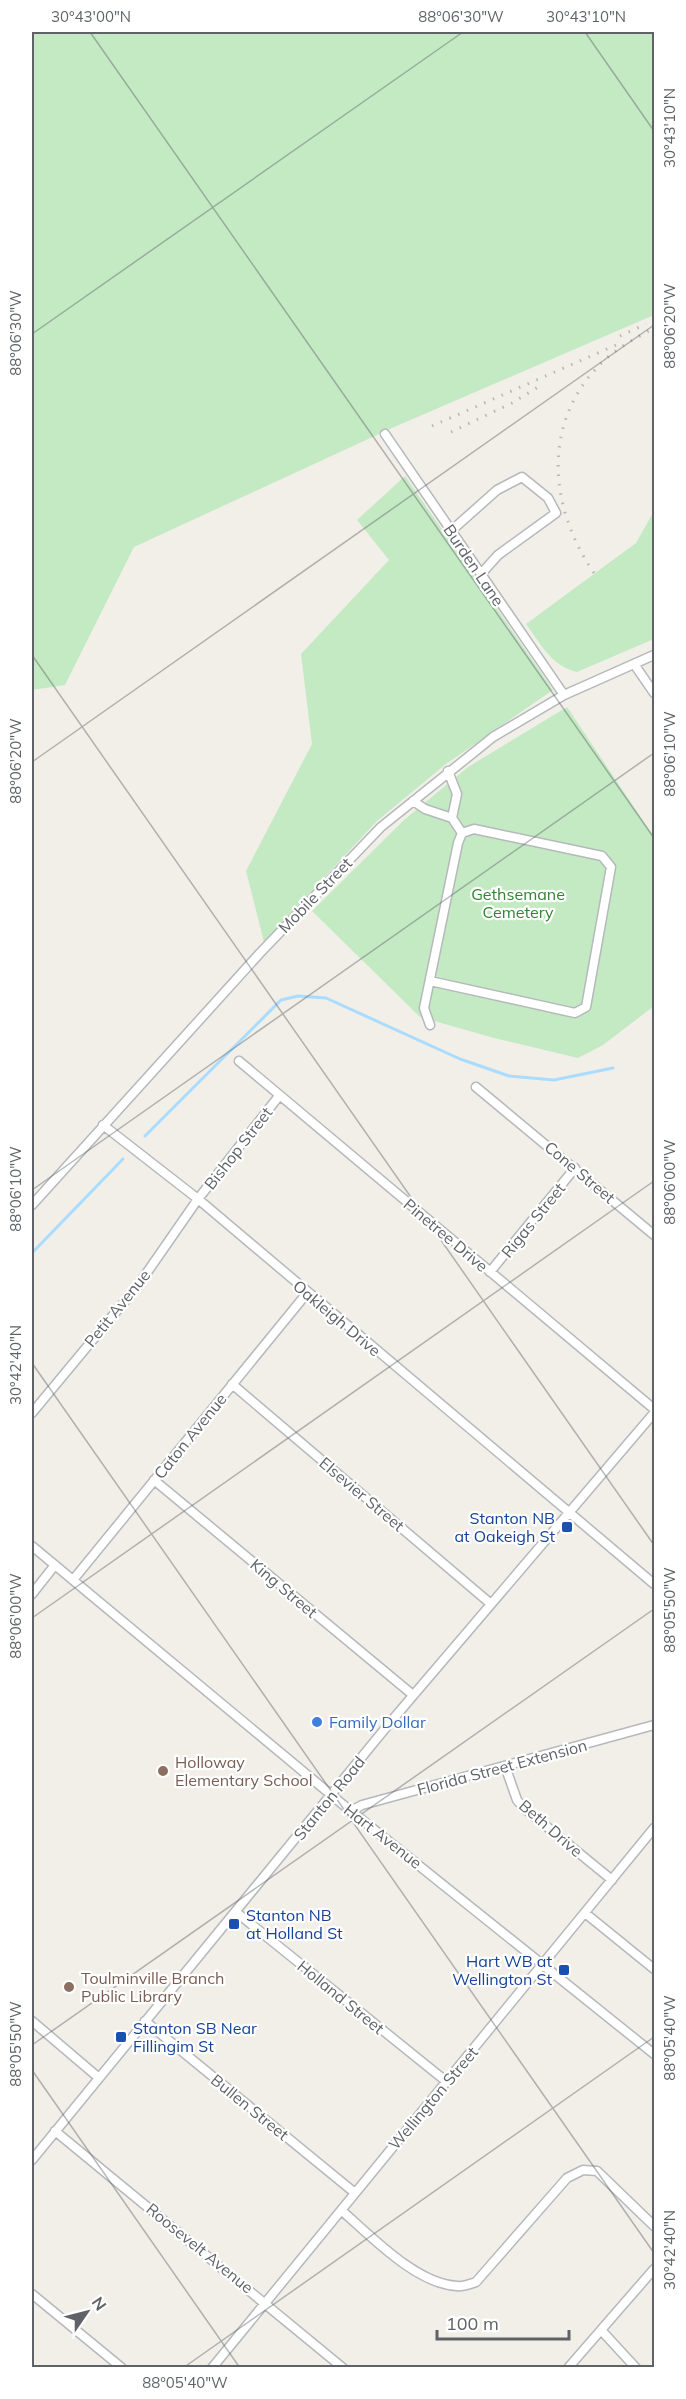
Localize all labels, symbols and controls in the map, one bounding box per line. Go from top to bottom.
text: 30°43'00"N [51,7,131,26]
text: 88°06'30"W [418,7,504,26]
text: 30°43'10"N [546,7,626,26]
text: 30°43'10"N [660,88,679,168]
text: 88°06'20"W [660,283,679,369]
text: 88°06'30"W [6,290,25,376]
street label: Burden Lane [439,520,509,610]
text: 88°06'10"W [660,711,679,797]
text: 88°06'20"W [6,718,25,804]
street label: Mobile Street [274,853,356,937]
park label: Gethsemane Cemetery [471,884,565,922]
street label: Bishop Street [200,1102,277,1193]
street label: Cone Street [541,1137,620,1208]
text: 88°06'00"W [660,1139,679,1225]
text: 88°06'10"W [6,1146,25,1232]
street label: Rigas Street [497,1178,569,1261]
street label: Pinetree Drive [400,1194,492,1276]
street label: Petit Avenue [80,1265,154,1351]
street label: Oakleigh Drive [289,1276,385,1360]
text: 30°42'40"N [6,1325,25,1405]
street label: Caton Avenue [149,1389,231,1483]
street label: Elsevier Street [315,1453,409,1536]
place label: Stanton NB at Oakeigh St [454,1508,555,1546]
marker: Stanton NB at Oakeigh St [560,1520,574,1534]
street label: King Street [246,1554,322,1622]
text: 88°05'50"W [660,1567,679,1653]
text: 88°06'00"W [6,1573,25,1659]
place label: Family Dollar [329,1712,426,1732]
marker: Family Dollar [310,1715,324,1729]
street label: Florida Street Extension [415,1735,589,1799]
place label: Holloway Elementary School [175,1752,313,1790]
street label: Stanton Road [289,1752,369,1844]
marker: Holloway Elementary School [156,1764,170,1778]
street label: Beth Drive [515,1795,587,1861]
street label: Hart Avenue [340,1799,426,1873]
place label: Stanton NB at Holland St [246,1905,343,1943]
marker: Stanton NB at Holland St [227,1917,241,1931]
place label: Hart WB at Wellington St [452,1951,552,1989]
street label: Holland Street [294,1956,389,2038]
marker: Hart WB at Wellington St [557,1963,571,1977]
place label: Toulminville Branch Public Library [81,1968,224,2006]
marker: Toulminville Branch Public Library [62,1980,76,1994]
text: 88°05'40"W [660,1995,679,2081]
text: 88°05'50"W [6,2001,25,2087]
place label: Stanton SB Near Fillingim St [133,2018,257,2056]
marker: Stanton SB Near Fillingim St [114,2030,128,2044]
street label: Wellington Street [384,2042,482,2154]
street label: Bullen Street [207,2070,293,2145]
street label: Roosevelt Avenue [142,2199,258,2297]
text: 30°42'40"N [660,2210,679,2290]
north arrow [57,2282,117,2342]
text: N [88,2293,111,2314]
scale bar [437,2303,569,2341]
text: 100 m [446,2312,499,2335]
text: 88°05'40"W [142,2373,228,2392]

